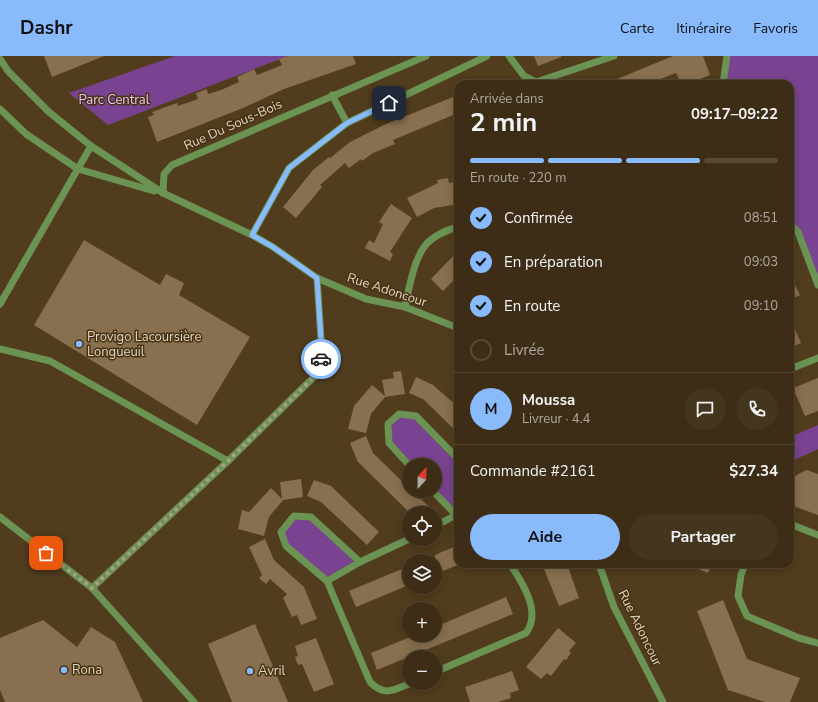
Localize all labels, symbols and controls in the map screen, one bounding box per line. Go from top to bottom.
text: Dashr [20,15,73,41]
text: Carte [620,19,654,38]
text: Itinéraire [676,19,731,38]
text: Favoris [753,19,798,38]
pin [372,86,406,120]
text: Arrivée dans [470,90,544,108]
park label: Parc Central [78,91,150,109]
icon: home [378,92,400,114]
street label: Rue Du Sous-Bois [181,95,285,155]
text: 09:17–09:22 [691,104,778,124]
text: 2 min [470,105,537,140]
text: En route · 220 m [470,169,566,187]
icon: check [470,207,492,229]
text: Confirmée [504,208,573,228]
text: 08:51 [744,209,778,227]
icon: check [470,251,492,273]
text: En préparation [504,252,603,272]
text: 09:03 [744,253,778,271]
street label: Rue Adoncour [345,269,430,311]
icon: check [470,295,492,317]
text: En route [504,296,560,316]
text: 09:10 [744,297,778,315]
place label: Provigo Lacoursière Longueuil [87,328,201,361]
marker: Provigo Lacoursière Longueuil [74,339,84,349]
courier [301,339,341,379]
text: Livrée [504,340,545,360]
icon: car [310,348,332,370]
button: chat [684,388,726,430]
button: phone [736,388,778,430]
text: Moussa [522,390,575,410]
text: M [484,399,498,419]
text: Livreur · 4.4 [522,410,590,428]
north arrow [402,458,442,498]
map controls [402,458,442,690]
text: Commande #2161 [470,461,596,481]
text: $27.34 [729,461,778,481]
button: locate [402,506,442,546]
button: Aide [470,514,620,560]
button: Partager [628,514,778,560]
pin [29,536,63,570]
icon: bag [35,542,57,564]
button: layers [402,554,442,594]
street label: Rue Adoncour [614,587,666,670]
button: + [402,602,442,642]
button: − [402,650,442,690]
place label: Rona [72,661,102,679]
place label: Avril [258,662,285,680]
marker: Rona [59,665,69,675]
marker: Avril [245,666,255,676]

